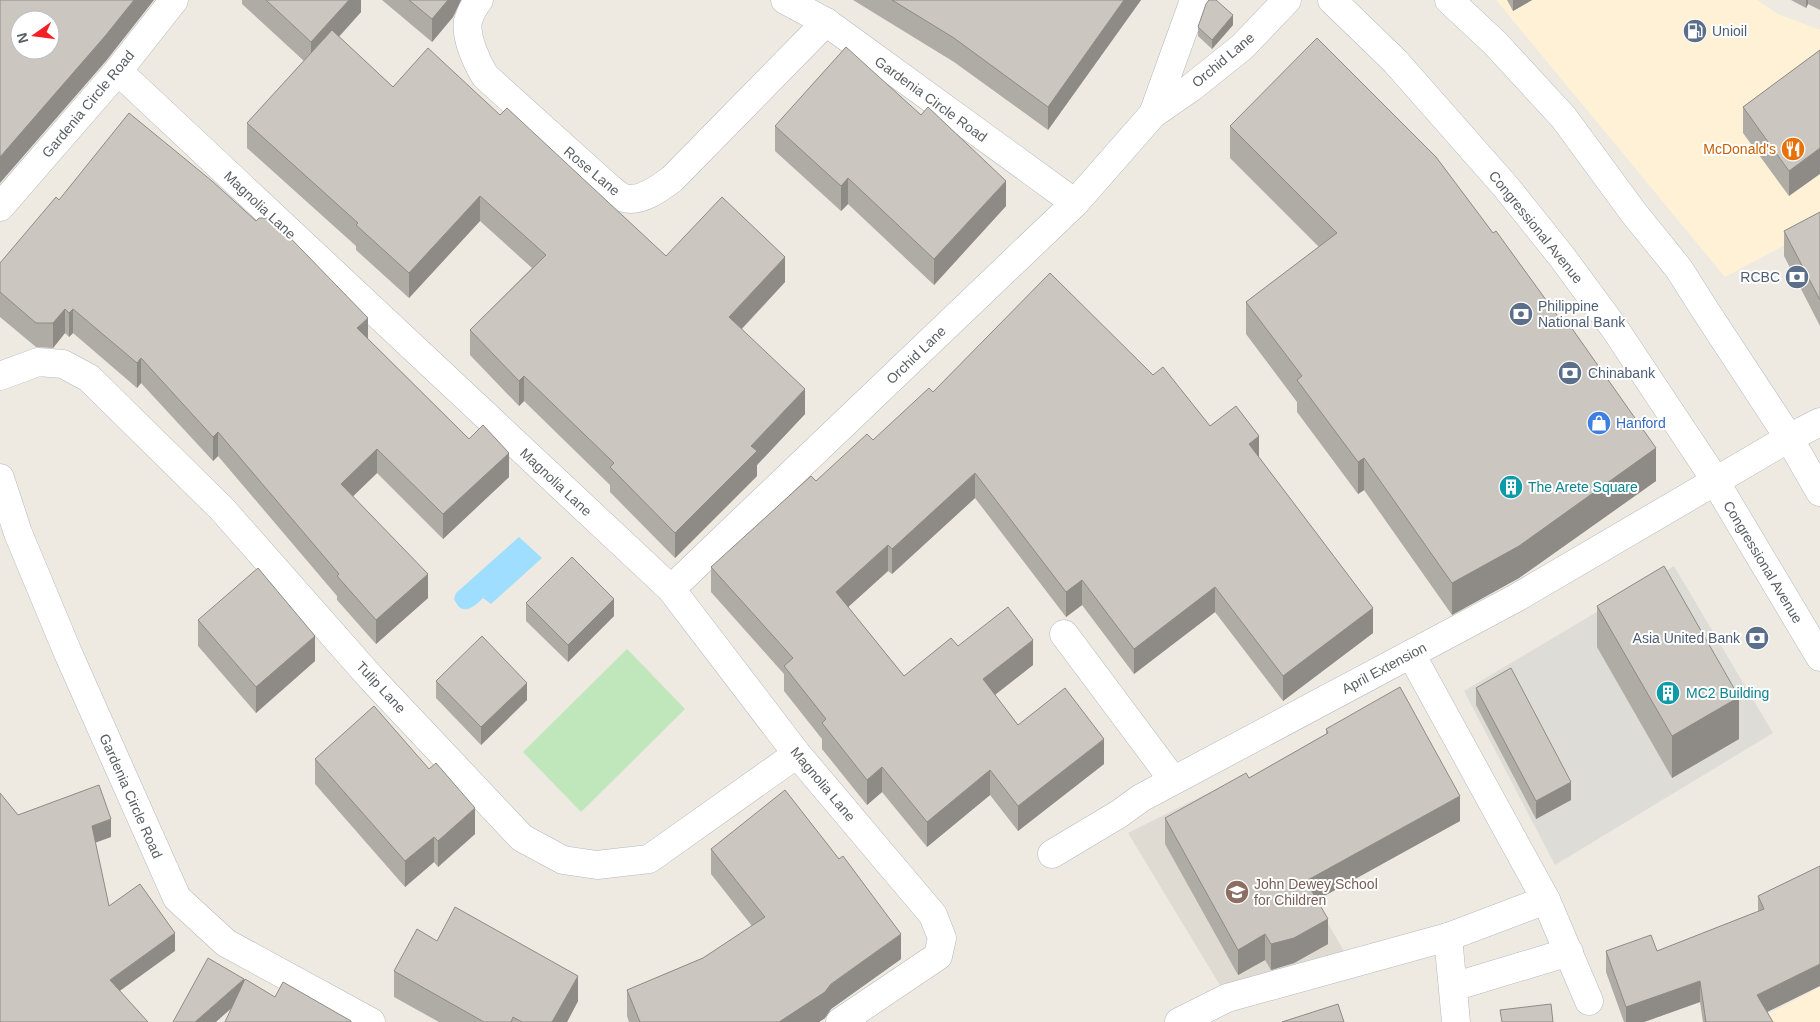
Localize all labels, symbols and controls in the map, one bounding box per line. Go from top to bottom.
north arrow [10,10,60,60]
fuel station icon: Unioil [1682,18,1708,44]
place label: Unioil [1712,23,1747,39]
street label: Orchid Lane [1189,29,1258,91]
text: N [13,31,31,45]
street label: Gardenia Circle Road [39,47,137,161]
street label: Gardenia Circle Road [872,53,990,145]
restaurant icon: McDonald's [1780,136,1806,162]
place label: McDonald's [1703,141,1776,157]
street label: Rose Lane [561,143,623,199]
street label: Magnolia Lane [221,168,299,242]
street label: Congressional Avenue [1486,168,1586,287]
bank icon: RCBC [1784,264,1810,290]
place label: RCBC [1740,269,1780,285]
place label: Philippine National Bank [1538,298,1626,330]
bank icon: Philippine National Bank [1508,301,1534,327]
street label: Orchid Lane [883,323,949,387]
bank icon: Chinabank [1557,360,1583,386]
place label: Chinabank [1588,365,1656,381]
shop icon: Hanford [1586,410,1612,436]
place label: Hanford [1616,415,1666,431]
street label: Magnolia Lane [517,445,595,519]
building icon: The Arete Square [1498,474,1524,500]
place label: The Arete Square [1528,479,1638,495]
street label: Congressional Avenue [1720,498,1806,626]
bank icon: Asia United Bank [1744,625,1770,651]
place label: Asia United Bank [1633,630,1741,646]
street label: April Extension [1339,639,1429,697]
street label: Tulip Lane [353,658,409,716]
building icon: MC2 Building [1655,680,1681,706]
place label: MC2 Building [1686,685,1769,701]
street label: Gardenia Circle Road [96,731,166,861]
street label: Magnolia Lane [787,744,859,824]
place label: John Dewey School for Children [1254,876,1378,908]
school or university icon: John Dewey School for Children [1224,879,1250,905]

